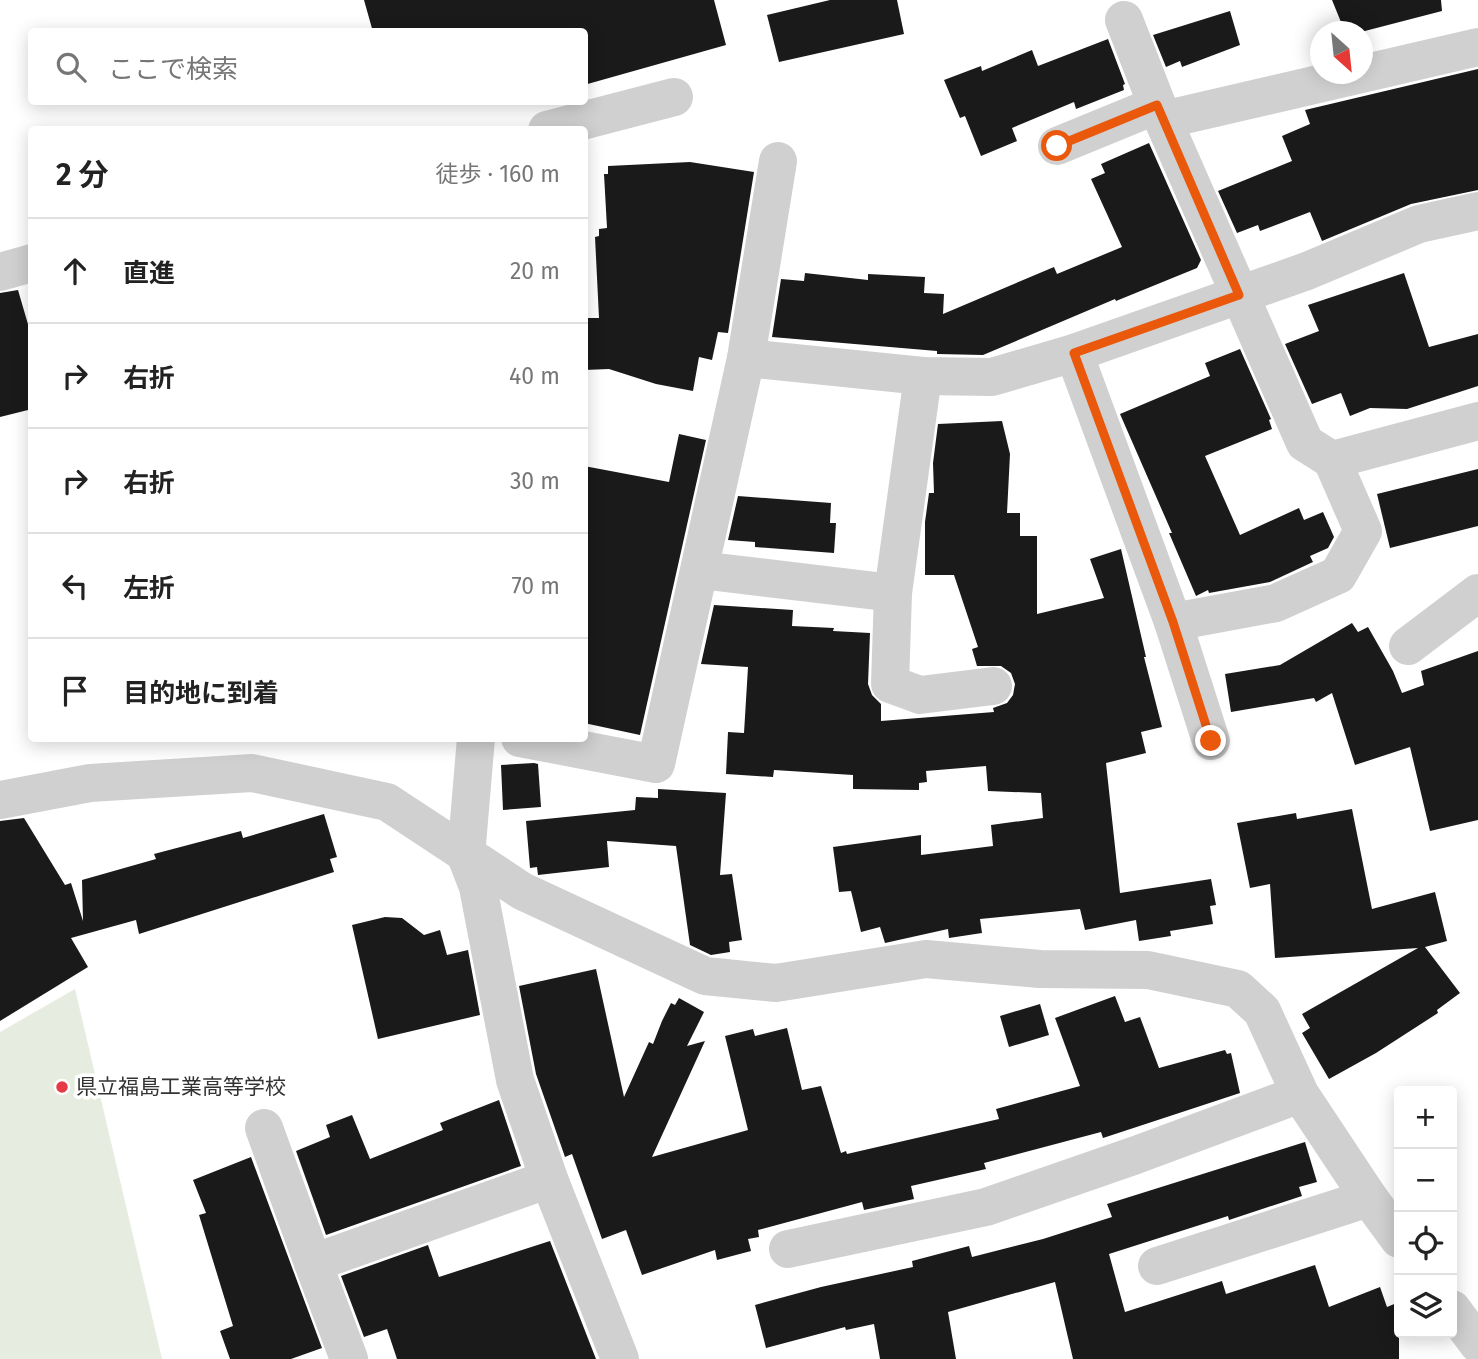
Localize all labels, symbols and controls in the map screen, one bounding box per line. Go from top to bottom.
north arrow [1310,21,1373,84]
search box [28,28,588,105]
icon: search [52,48,90,86]
text: ここで検索 [108,54,238,85]
route start [1041,130,1072,161]
text: 2 分 [56,157,109,193]
text: 徒歩 · 160 m [435,160,560,188]
icon: ahead [56,252,94,290]
text: 20 m [510,257,560,285]
text: 直進 [123,258,175,289]
icon: right [56,357,94,395]
text: 40 m [509,362,560,390]
text: 右折 [123,363,175,394]
icon: right [56,462,94,500]
text: 30 m [510,467,560,495]
text: 右折 [123,468,175,499]
icon: left [56,567,94,605]
text: 70 m [511,572,560,600]
text: 左折 [123,573,175,604]
icon: arrive [56,672,94,710]
text: 目的地に到着 [123,678,279,709]
route end [1195,725,1226,756]
place label: 県立福島工業高等学校 [76,1074,286,1100]
marker: 県立福島工業高等学校 [54,1079,70,1095]
map controls [1394,1086,1457,1338]
button: + [1394,1086,1457,1149]
button: − [1394,1149,1457,1212]
button: locate [1394,1212,1457,1275]
button: layers [1394,1275,1457,1338]

